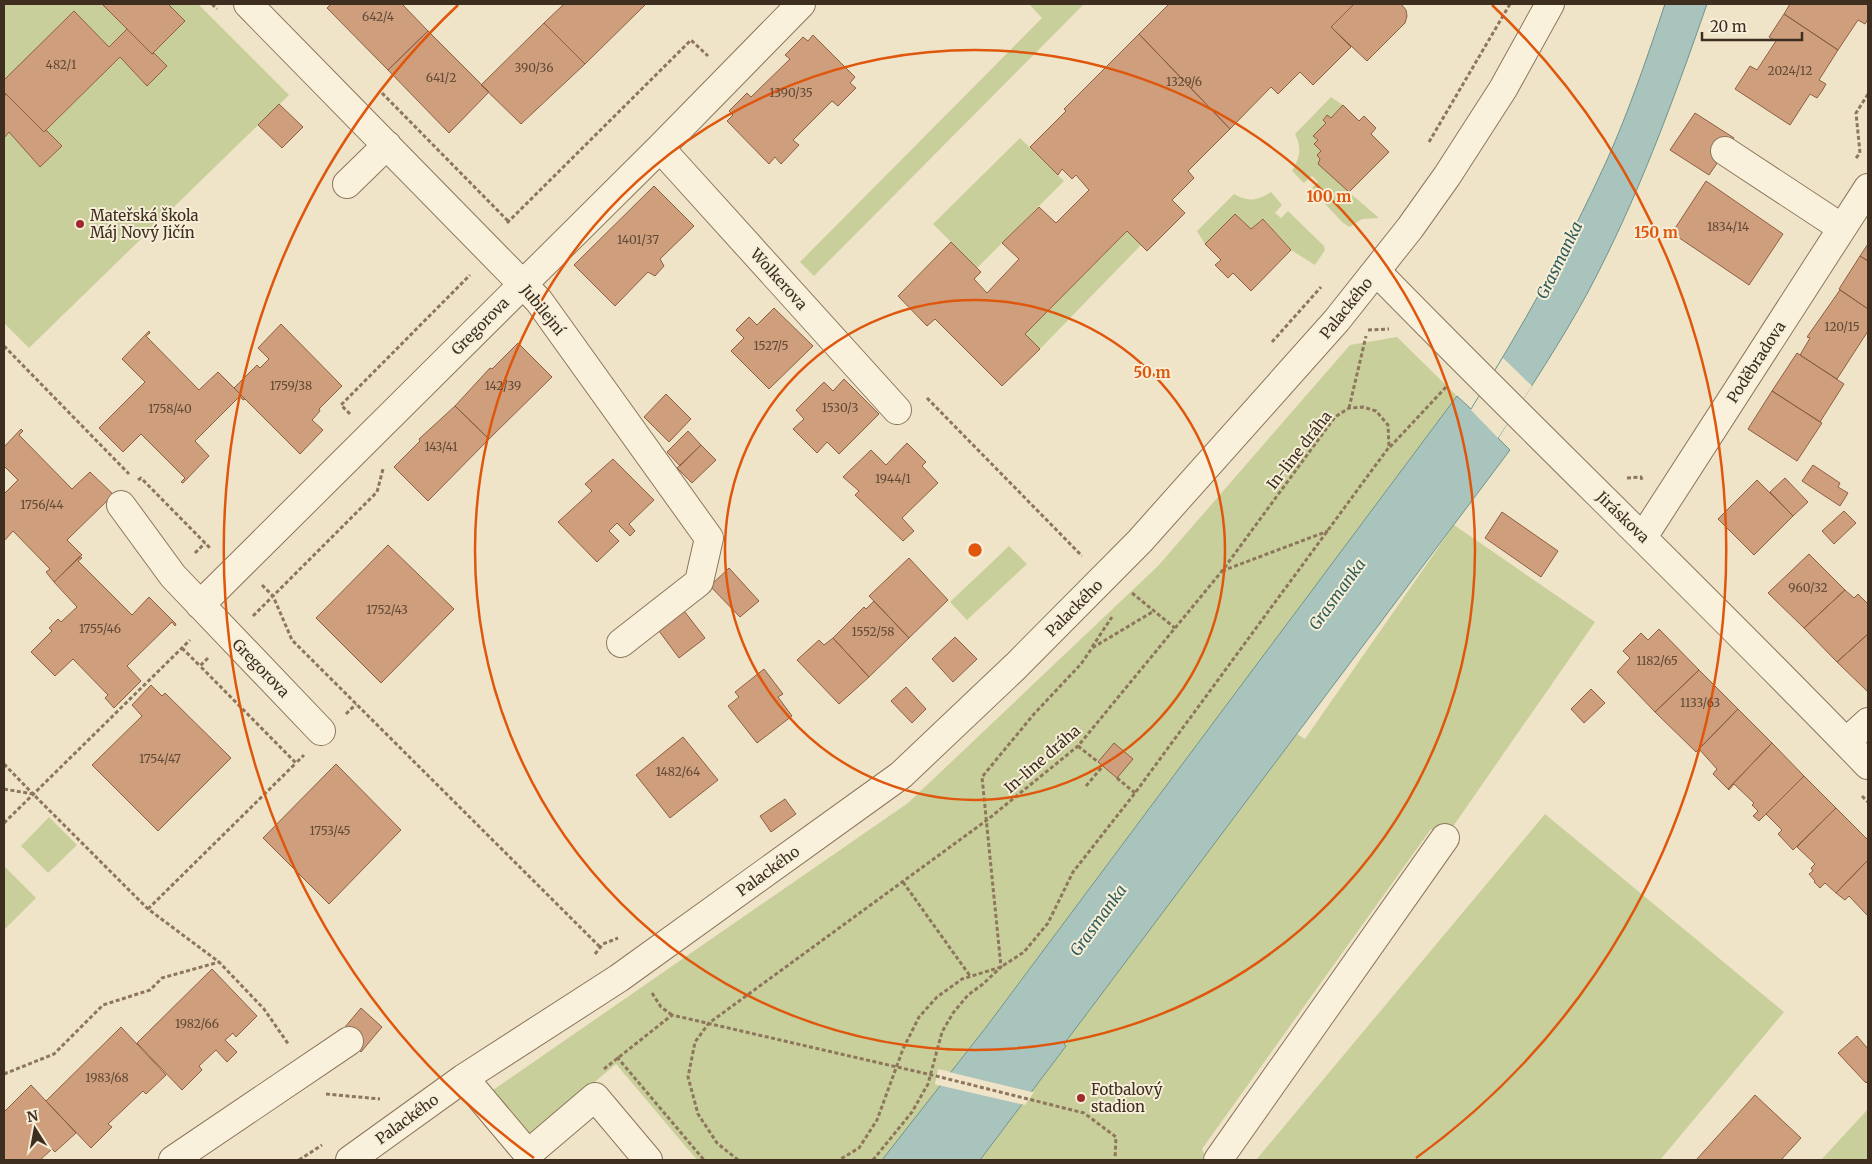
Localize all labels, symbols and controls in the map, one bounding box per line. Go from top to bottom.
house number: 642/4 [362,9,395,24]
scale bar [1702,10,1802,42]
text: 20 m [1710,17,1747,36]
house number: 482/1 [46,57,77,72]
house number: 390/36 [514,60,554,75]
house number: 2024/12 [1768,63,1812,78]
house number: 641/2 [426,70,456,85]
house number: 1329/6 [1166,74,1202,89]
house number: 1390/35 [769,85,813,100]
text: 100 m [1307,187,1351,206]
place label: Mateřská škola Máj Nový Jičín [90,206,199,242]
marker: Mateřská škola Máj Nový Jičín [74,218,86,230]
water label: Grasmanka [1532,218,1586,302]
house number: 1834/14 [1707,219,1750,234]
text: 150 m [1634,223,1678,242]
house number: 1401/37 [617,232,659,247]
street label: Wolkerova [746,244,811,314]
street label: Palackého [1316,273,1377,342]
street label: Jubilejní [516,280,570,340]
street label: Gregorova [447,293,513,359]
street label: Poděbradova [1723,318,1789,406]
house number: 120/15 [1824,319,1860,334]
house number: 1527/5 [754,338,788,353]
text: 50 m [1133,363,1171,382]
house number: 1759/38 [270,378,312,393]
house number: 142/39 [485,378,521,393]
house number: 1530/3 [822,400,858,415]
house number: 1758/40 [148,401,192,416]
street label: In-line dráha [1262,407,1336,493]
house number: 143/41 [424,439,458,454]
house number: 1944/1 [875,471,912,486]
street label: Jiráskova [1592,486,1653,547]
house number: 1756/44 [20,497,64,512]
centre of rings [966,541,984,559]
water label: Grasmanka [1304,554,1370,634]
street label: Palackého [1041,575,1107,641]
house number: 960/32 [1788,580,1828,595]
house number: 1752/43 [366,602,408,617]
house number: 1755/46 [79,621,121,636]
house number: 1552/58 [852,624,894,639]
street label: Gregorova [228,635,294,701]
house number: 1182/65 [1636,653,1678,668]
house number: 1133/63 [1680,695,1720,710]
street label: In-line dráha [1000,721,1084,797]
house number: 1754/47 [139,751,181,766]
house number: 1482/64 [656,764,701,779]
house number: 1753/45 [309,823,351,838]
street label: Palackého [733,842,803,900]
water label: Grasmanka [1065,880,1131,960]
house number: 1982/66 [175,1016,219,1031]
house number: 1983/68 [85,1070,129,1085]
place label: Fotbalový stadion [1091,1080,1163,1116]
street label: Palackého [372,1090,442,1148]
marker: Fotbalový stadion [1075,1092,1087,1104]
north arrow [10,1104,60,1154]
text: N [25,1106,40,1126]

